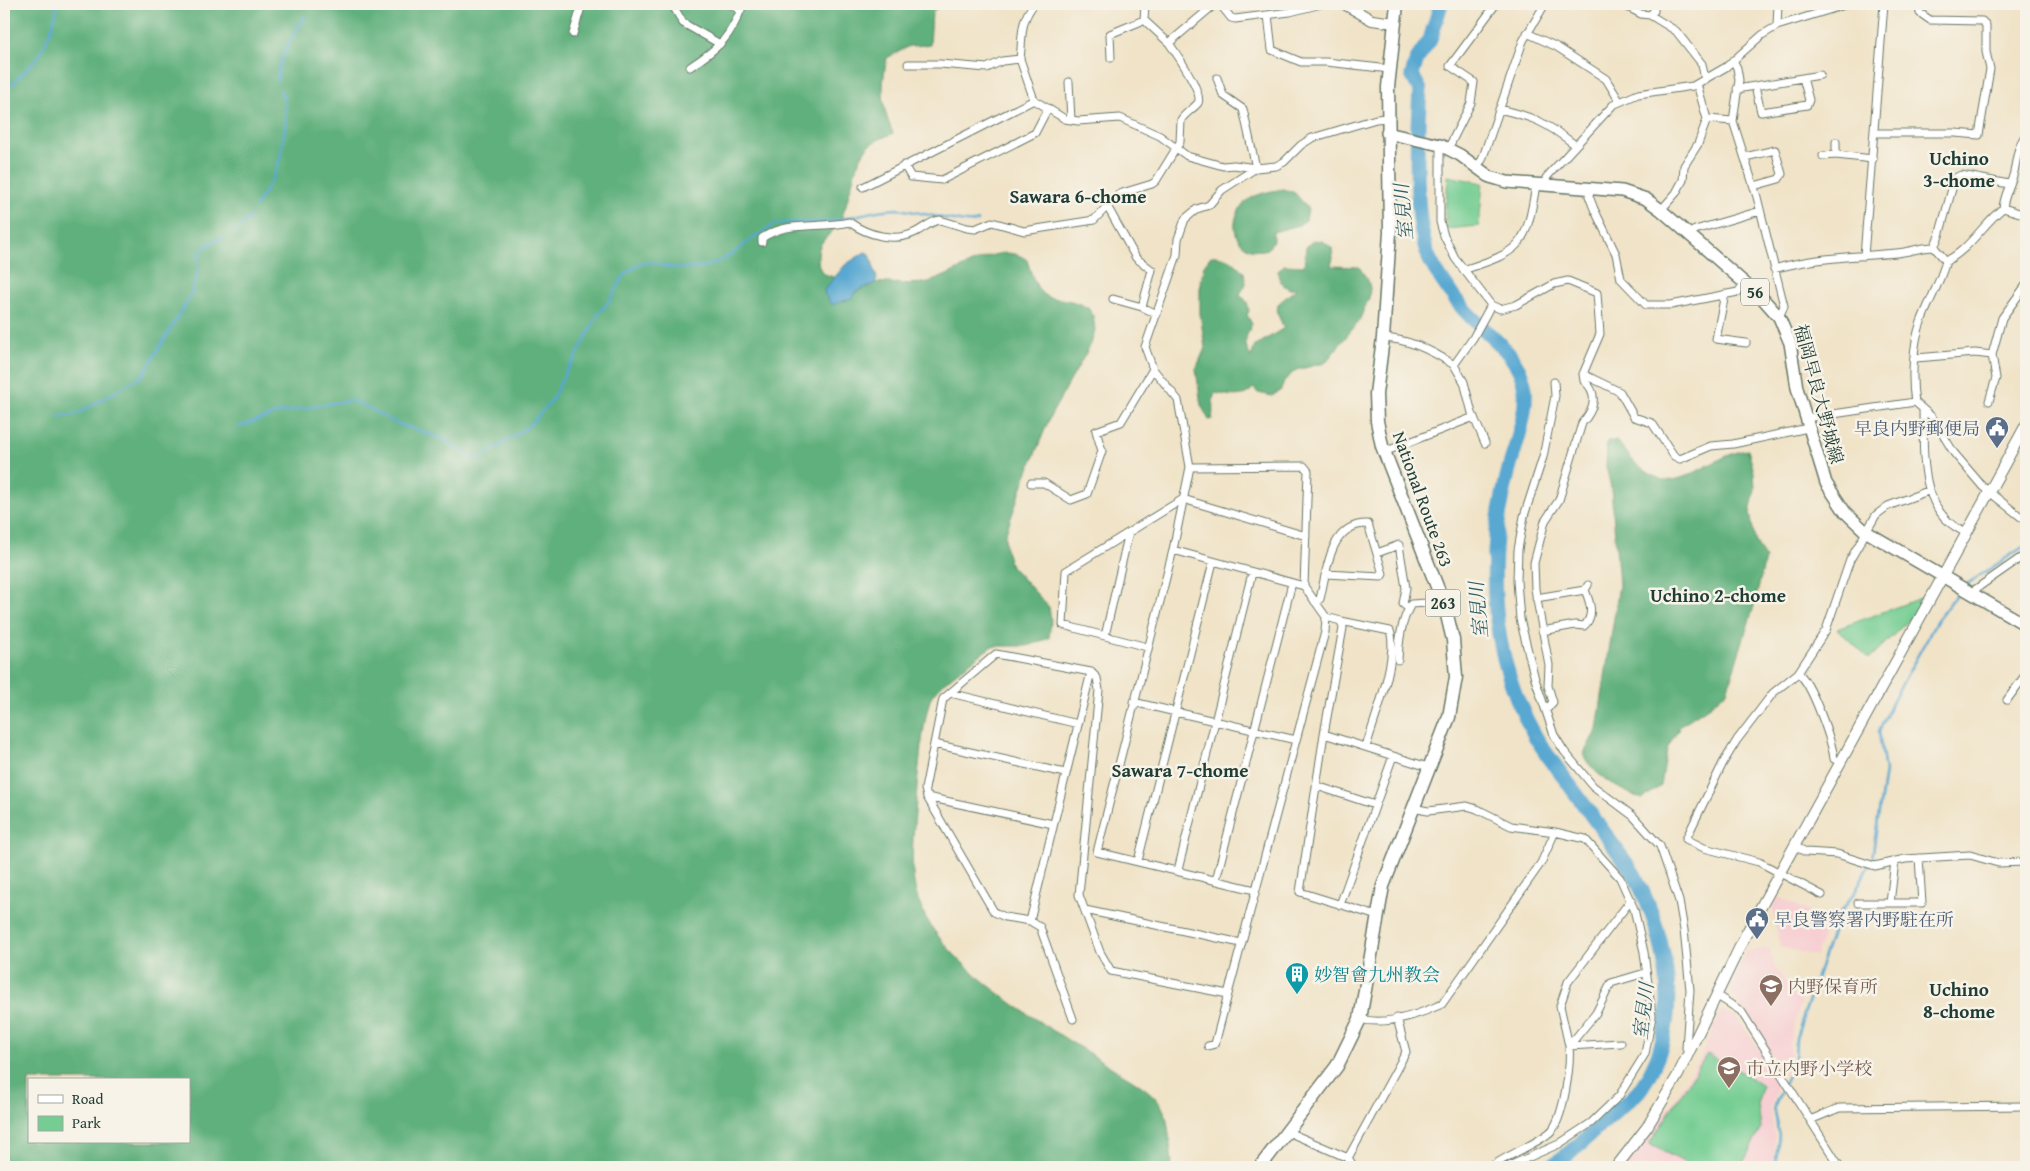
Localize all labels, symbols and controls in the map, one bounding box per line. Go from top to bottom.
district label: Uchino 3-chome [1923,144,1995,194]
water label: 室見川 [1386,180,1419,242]
district label: Sawara 6-chome [1009,182,1147,210]
road number: 56 [1741,278,1769,306]
street label: 福岡早良大野城線 [1787,321,1851,467]
place label: 早良内野郵便局 [1854,415,1980,442]
public building icon: 早良内野郵便局 [1984,415,2010,449]
street label: National Route 263 [1386,427,1460,571]
water label: 室見川 [1461,578,1494,640]
district label: Uchino 2-chome [1650,581,1786,609]
road number: 263 [1426,590,1460,616]
district label: Sawara 7-chome [1111,756,1249,784]
public building icon: 早良警察署内野駐在所 [1744,906,1770,940]
place label: 早良警察署内野駐在所 [1774,906,1954,933]
building icon: 妙智會九州教会 [1284,961,1310,995]
place label: 妙智會九州教会 [1314,961,1440,988]
school or university icon: 内野保育所 [1758,973,1784,1007]
place label: 内野保育所 [1788,973,1878,1000]
district label: Uchino 8-chome [1923,975,1995,1025]
water label: 室見川 [1626,979,1661,1041]
school or university icon: 市立内野小学校 [1716,1055,1742,1089]
place label: 市立内野小学校 [1746,1055,1872,1082]
legend [28,1078,190,1144]
text: Road [72,1088,103,1109]
text: Park [72,1112,101,1133]

